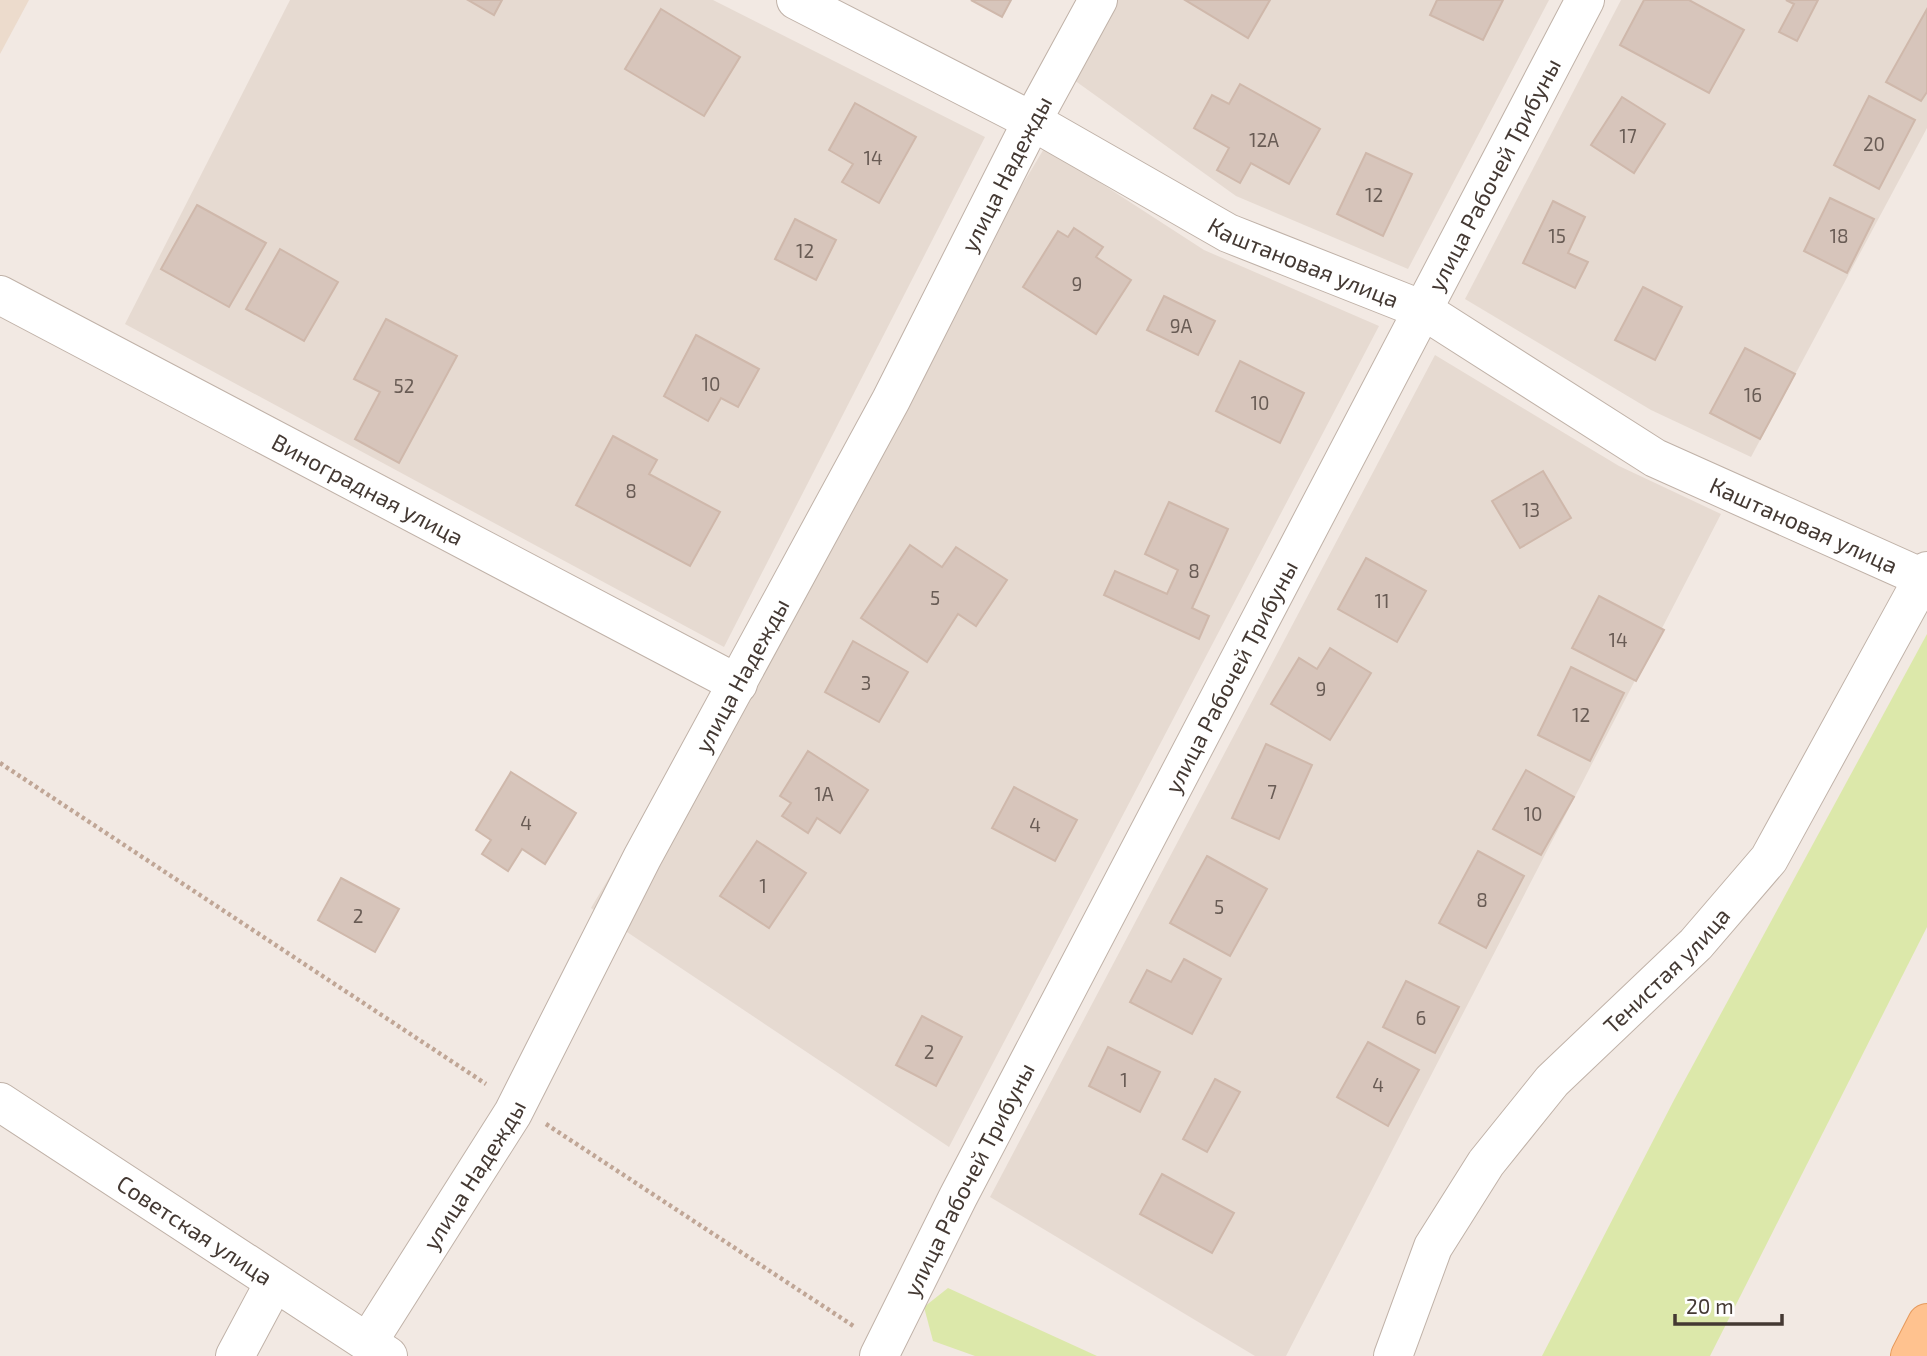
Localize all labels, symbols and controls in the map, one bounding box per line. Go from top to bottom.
street label: улица Рабочей Трибуны [1421,53,1566,296]
street label: улица Надежды [954,91,1057,257]
house number: 17 [1619,124,1637,147]
house number: 12А [1249,128,1279,151]
house number: 20 [1863,132,1885,155]
house number: 14 [863,146,883,169]
house number: 12 [1365,183,1383,206]
street label: Каштановая улица [1203,211,1403,313]
house number: 15 [1548,224,1566,247]
house number: 18 [1829,224,1849,247]
house number: 12 [796,239,814,262]
house number: 9 [1072,272,1082,295]
house number: 9А [1170,314,1193,337]
house number: 10 [701,372,721,395]
house number: 52 [394,374,414,397]
house number: 16 [1744,383,1762,406]
house number: 10 [1250,391,1270,414]
street label: Виноградная улица [267,427,469,551]
street label: Каштановая улица [1706,470,1902,579]
house number: 8 [625,479,637,502]
house number: 13 [1522,498,1540,521]
street label: улица Рабочей Трибуны [1158,555,1303,798]
house number: 8 [1188,559,1200,582]
house number: 5 [930,586,940,609]
house number: 11 [1374,589,1390,612]
street label: улица Надежды [688,593,795,758]
house number: 14 [1608,628,1628,651]
house number: 3 [861,671,871,694]
house number: 9 [1316,677,1326,700]
house number: 12 [1572,703,1590,726]
house number: 7 [1267,780,1277,803]
house number: 1А [814,782,834,805]
house number: 10 [1523,802,1543,825]
house number: 4 [520,811,532,834]
house number: 4 [1029,813,1041,836]
house number: 1 [759,874,767,897]
house number: 8 [1476,888,1488,911]
house number: 5 [1214,895,1224,918]
street label: Тенистая улица [1597,901,1735,1039]
house number: 2 [353,904,363,927]
house number: 6 [1416,1006,1426,1029]
house number: 2 [924,1040,934,1063]
street label: улица Рабочей Трибуны [897,1058,1040,1301]
house number: 1 [1120,1068,1128,1091]
house number: 4 [1372,1073,1384,1096]
street label: улица Надежды [416,1095,531,1255]
street label: Советская улица [112,1169,278,1291]
scale bar [1675,1282,1782,1326]
text: 20 m [1686,1293,1734,1318]

